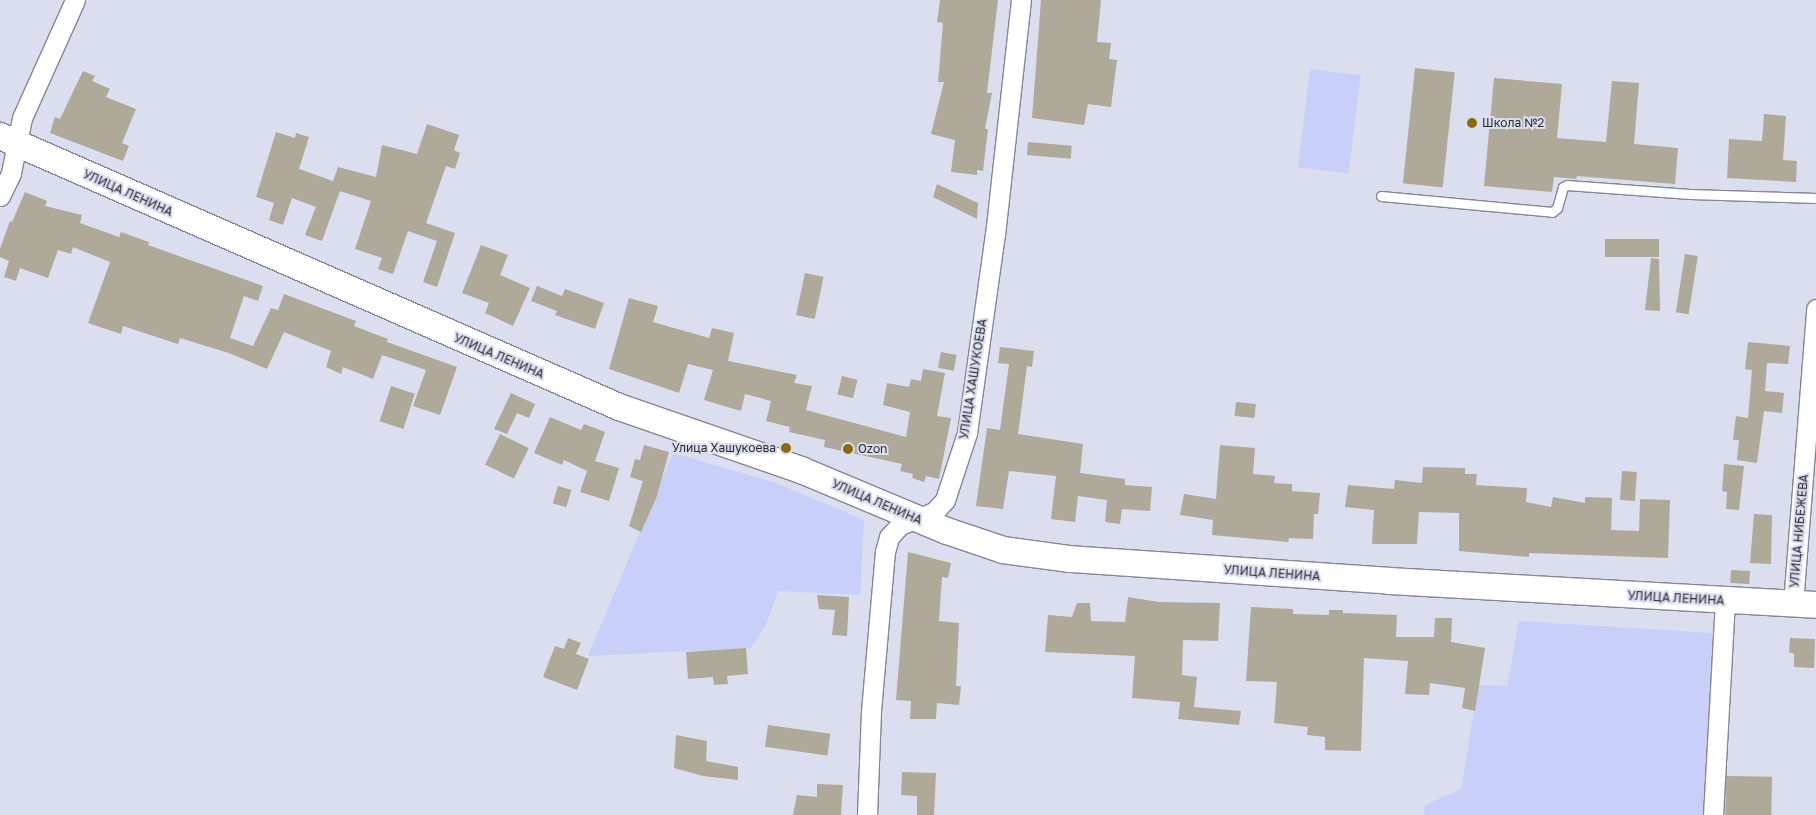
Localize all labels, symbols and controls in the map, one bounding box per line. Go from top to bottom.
place label: Школа №2 [1482,116,1544,130]
marker: Школа №2 [1466,117,1478,129]
street label: УЛИЦА ЛЕНИНА [81,167,175,219]
street label: УЛИЦА ХАШУКОЕВА [956,318,990,440]
street label: УЛИЦА ЛЕНИНА [452,330,546,382]
place label: Улица Хашукоева [672,441,776,455]
marker: Улица Хашукоева [780,442,792,454]
place label: Ozon [858,442,887,456]
marker: Ozon [842,443,854,455]
street label: УЛИЦА НИБЕЖЕВА [1787,474,1811,588]
street label: УЛИЦА ЛЕНИНА [830,476,924,528]
street label: УЛИЦА ЛЕНИНА [1223,562,1321,584]
street label: УЛИЦА ЛЕНИНА [1627,588,1725,608]

